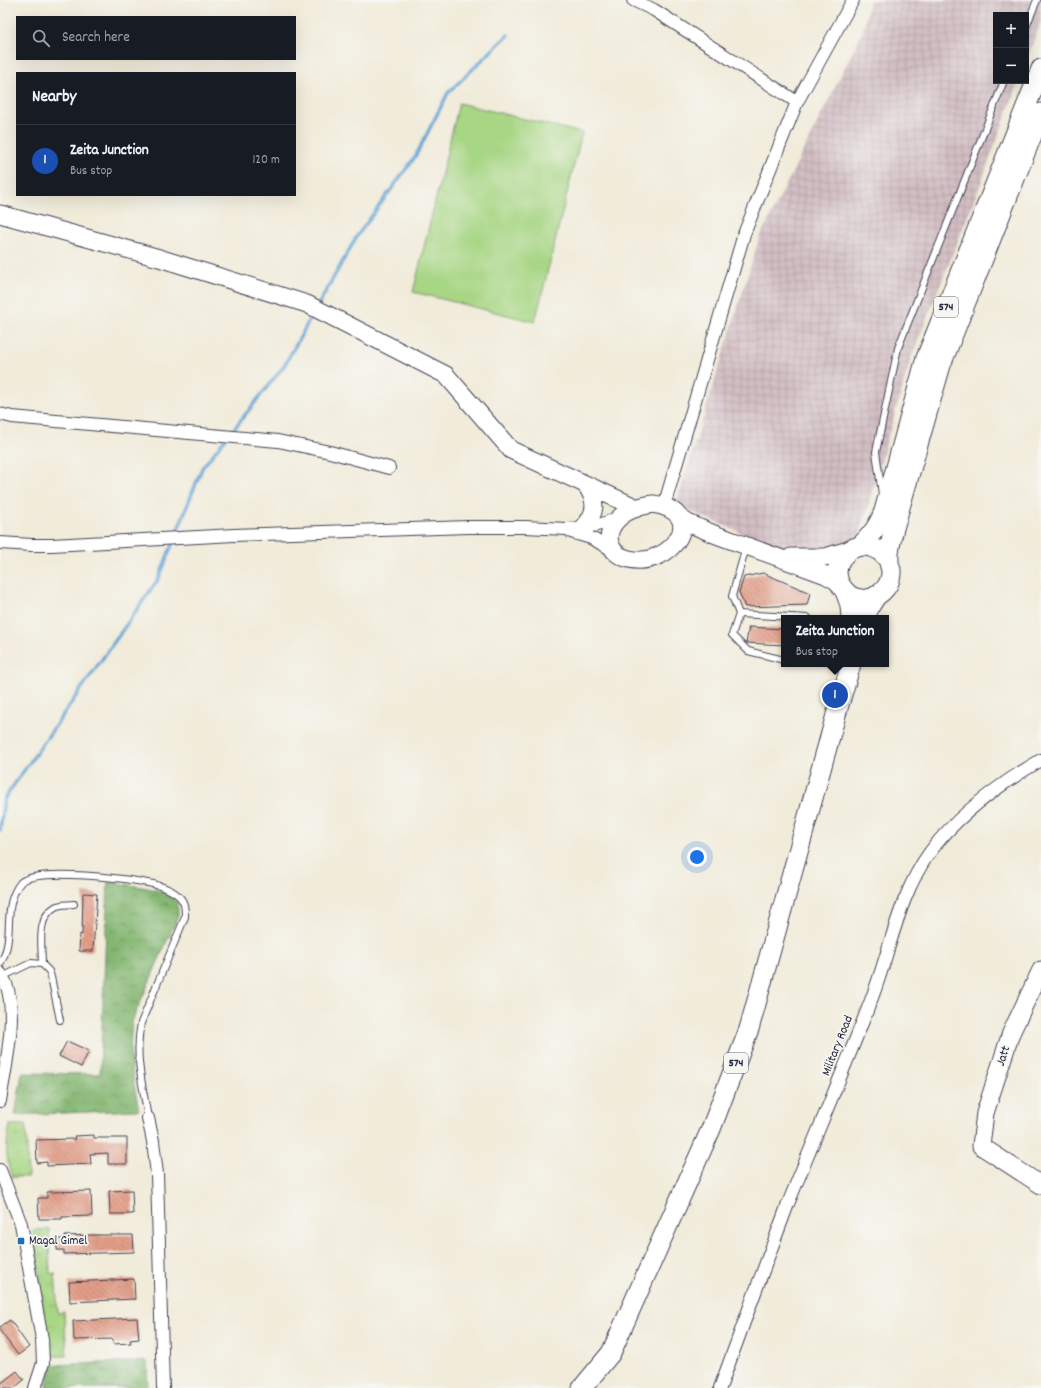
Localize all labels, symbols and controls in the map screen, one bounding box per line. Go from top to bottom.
map controls [993,12,1029,84]
button: + [993,12,1029,48]
search box [16,16,296,60]
icon: search [30,27,52,49]
text: Search here [62,27,130,49]
button: − [993,48,1029,84]
text: Nearby [32,86,76,110]
text: Zeita Junction [70,140,149,162]
text: 1 [44,151,46,170]
text: 120 m [252,151,280,170]
text: Bus stop [70,162,112,181]
road number: 574 [934,297,958,317]
popup [781,615,889,667]
text: Zeita Junction [796,621,874,643]
text: Bus stop [796,643,838,662]
pin: 1 [822,680,848,710]
your location [687,847,707,867]
street label: Military Road [817,1013,859,1079]
street label: Jatt [992,1043,1016,1069]
road number: 574 [724,1053,748,1073]
place label: Magal Gimel [29,1232,87,1251]
marker: Magal Gimel [16,1236,26,1246]

